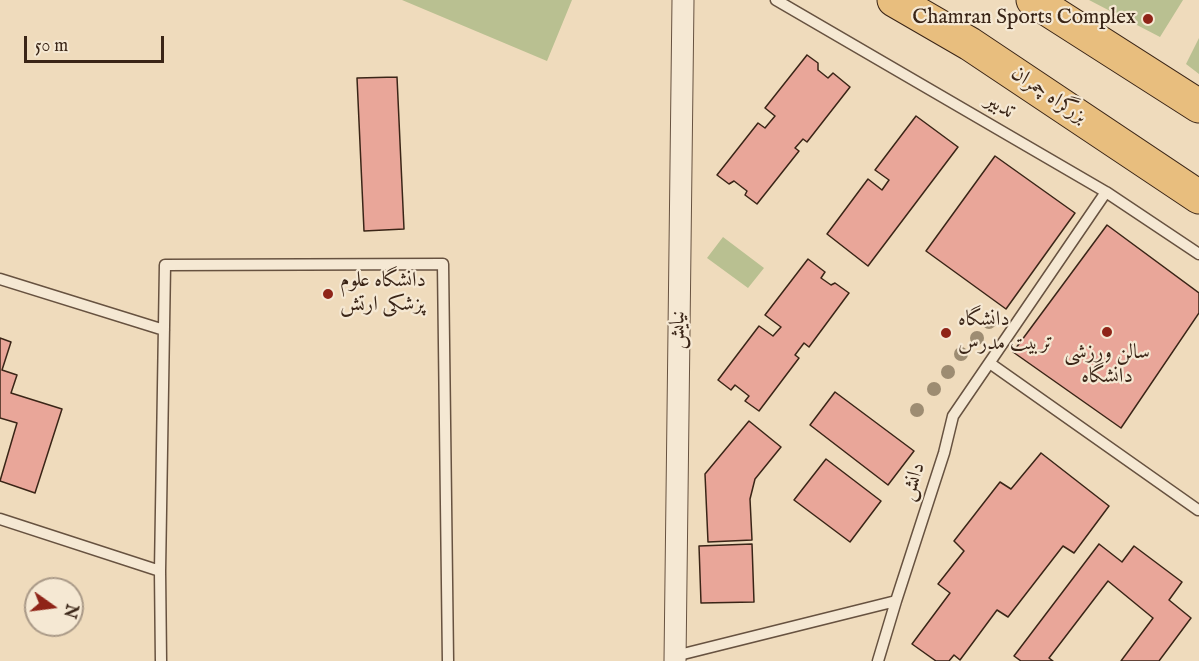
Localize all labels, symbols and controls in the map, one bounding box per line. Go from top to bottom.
place label: Chamran Sports Complex [912,6,1136,32]
marker: Chamran Sports Complex [1141,12,1155,26]
scale bar [27,24,166,62]
text: 50 m [35,35,68,58]
street label: بزرگراه چمران [1005,62,1091,130]
street label: تدبیر [980,89,1018,125]
place label: دانشگاه علوم پزشکی ارتش [340,269,426,319]
marker: دانشگاه علوم پزشکی ارتش [321,287,335,301]
place label: دانشگاه تربیت مدرس [958,308,1053,358]
street label: نیایش [666,310,692,350]
marker: سالن ورزشی دانشگاه [1100,325,1114,339]
marker: دانشگاه تربیت مدرس [939,326,953,340]
place label: سالن ورزشی دانشگاه [1064,341,1150,391]
street label: دانش [896,460,932,504]
north arrow [24,577,84,637]
text: N [58,602,81,620]

